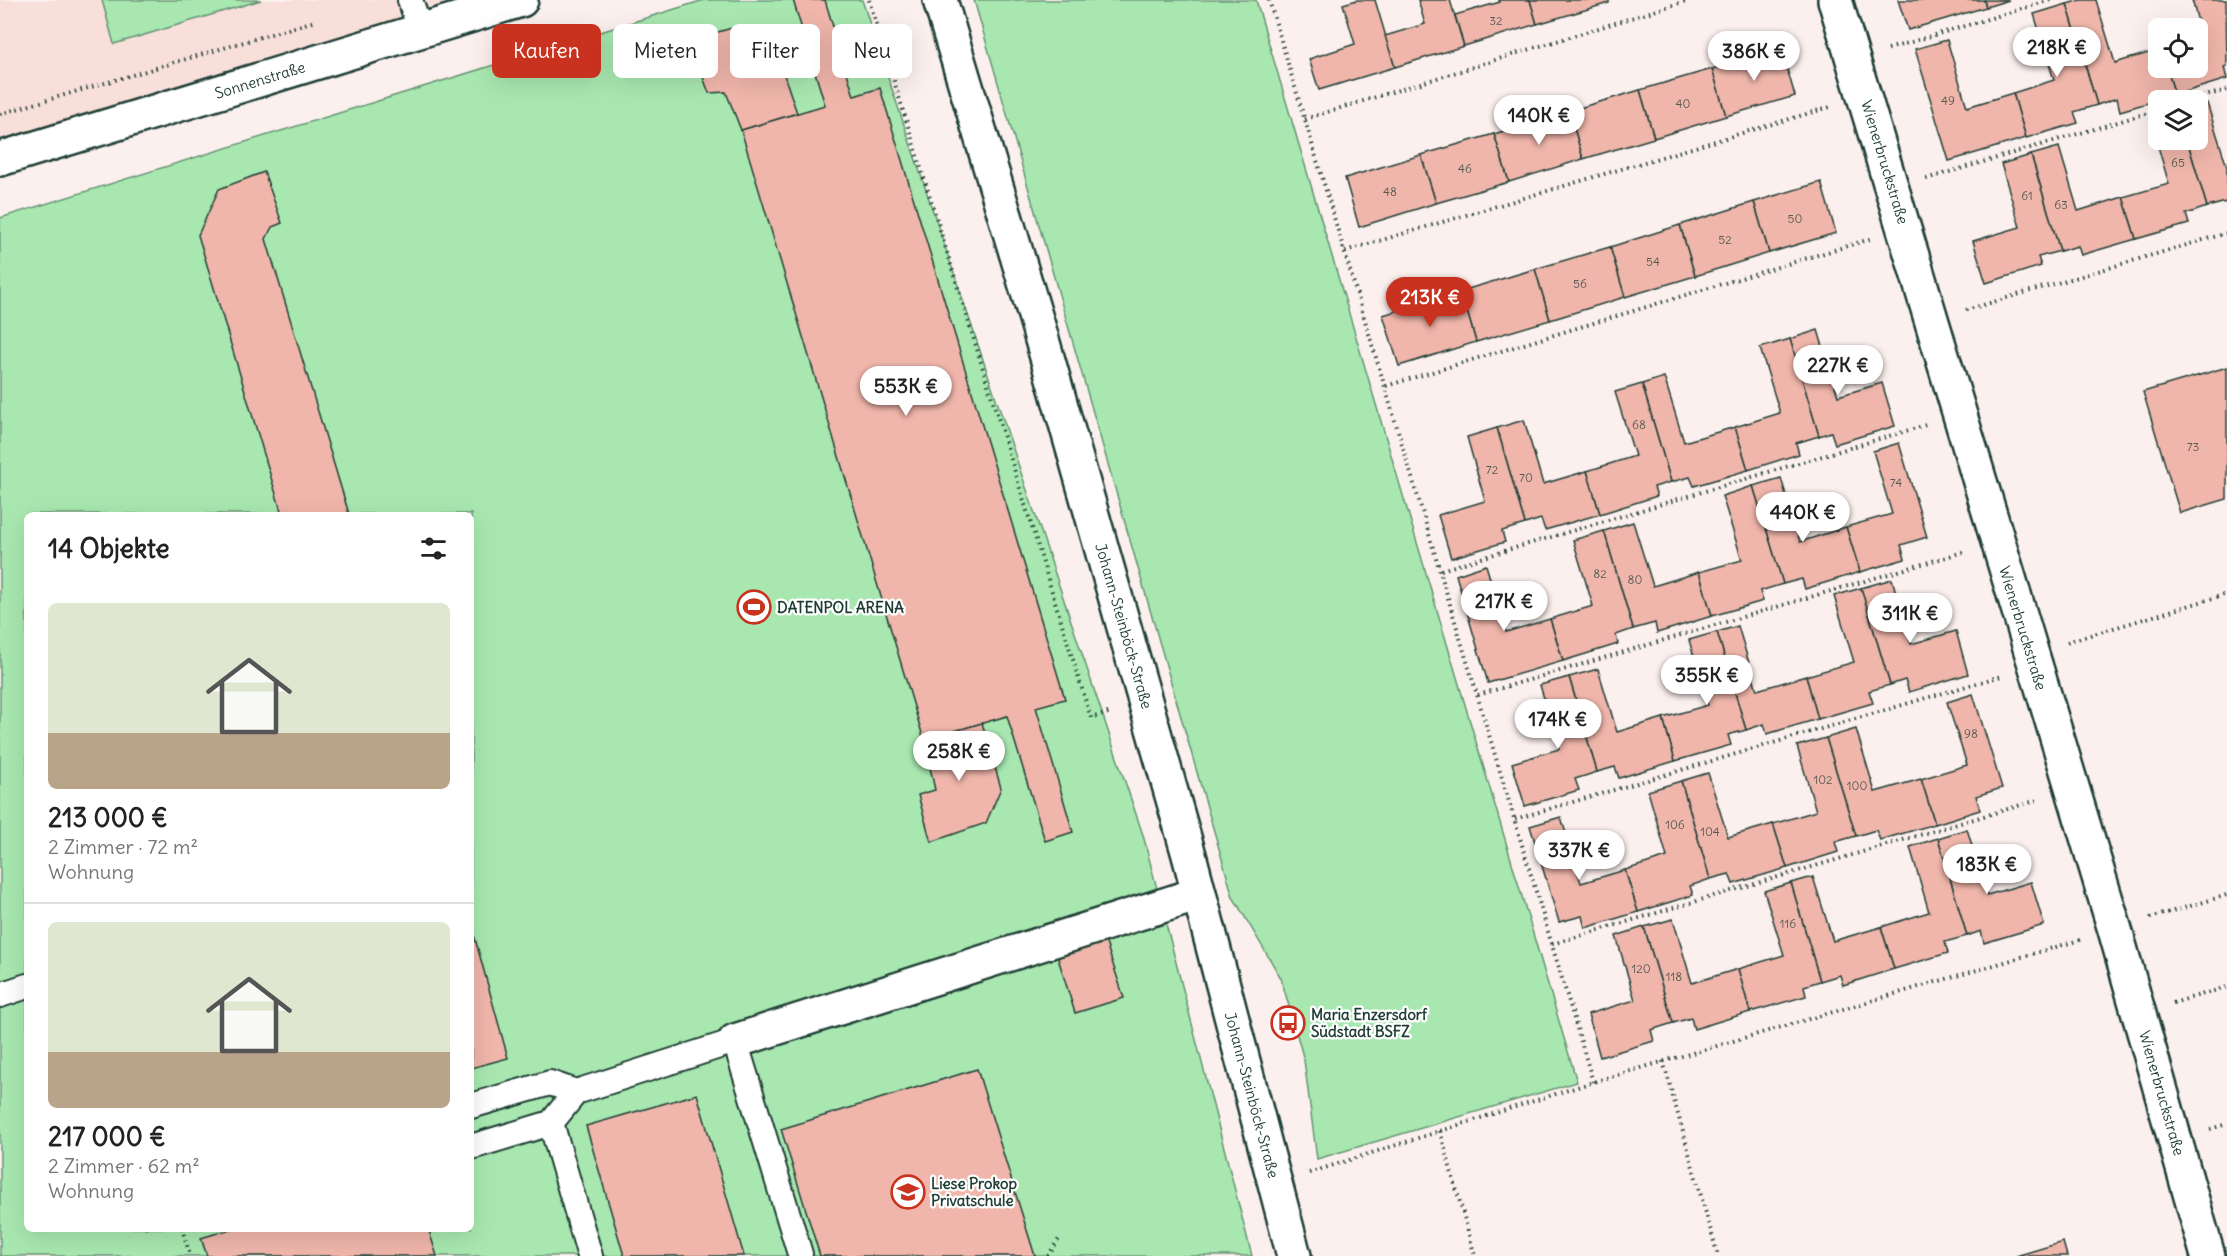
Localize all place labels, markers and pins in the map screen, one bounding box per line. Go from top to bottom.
pin: 218K € [2008,27,2106,78]
pin: 386K € [1705,31,1803,82]
pin: 140K € [1490,95,1588,146]
pin: 213K € [1381,277,1479,328]
pin: 227K € [1789,345,1887,396]
pin: 553K € [857,366,955,417]
pin: 440K € [1754,492,1852,543]
pin: 217K € [1455,581,1553,632]
sports icon: DATENPOL ARENA [736,589,772,625]
pin: 311K € [1861,593,1959,644]
place label: DATENPOL ARENA [777,598,904,617]
pin: 355K € [1658,655,1756,706]
pin: 174K € [1509,699,1607,750]
pin: 258K € [910,731,1008,782]
pin: 337K € [1530,830,1628,881]
pin: 183K € [1938,844,2036,895]
bus stop icon: Maria Enzersdorf Südstadt BSFZ [1270,1005,1306,1041]
place label: Maria Enzersdorf Südstadt BSFZ [1311,1005,1428,1041]
school or university icon: Liese Prokop Privatschule [890,1174,926,1210]
place label: Liese Prokop Privatschule [931,1174,1017,1210]

